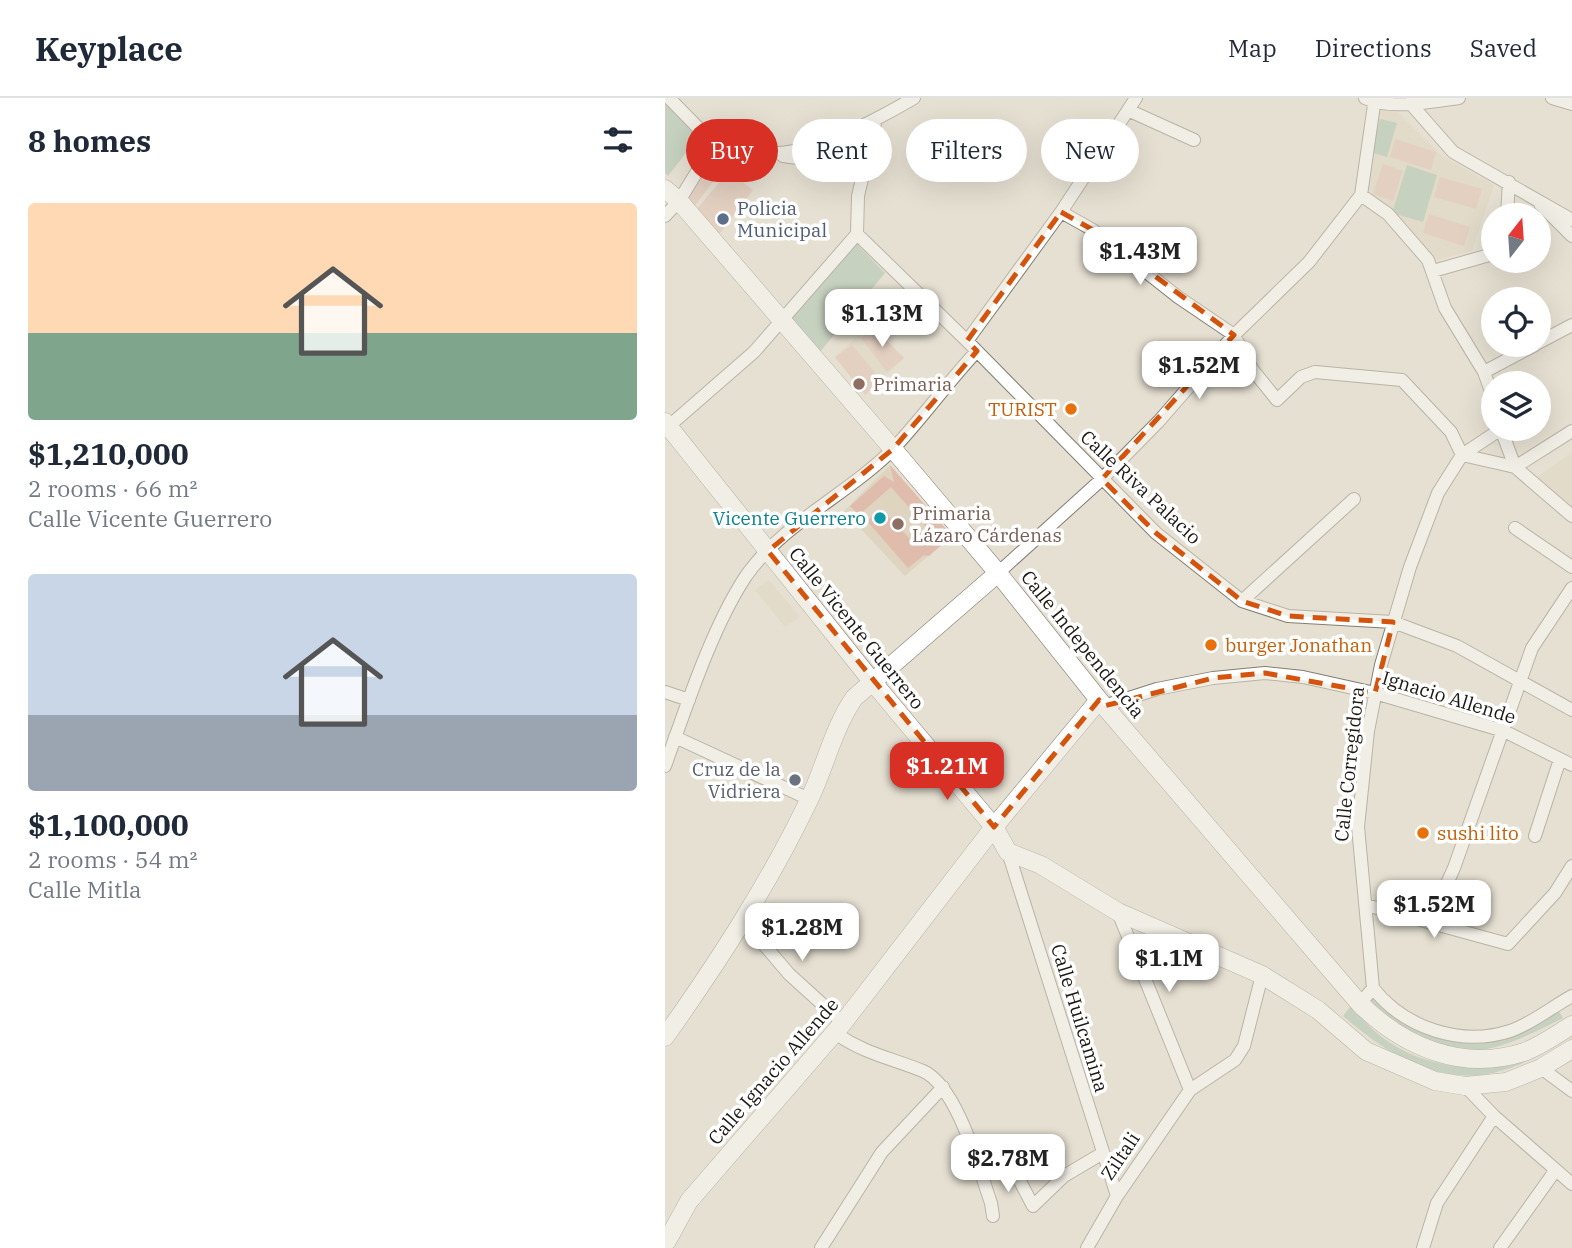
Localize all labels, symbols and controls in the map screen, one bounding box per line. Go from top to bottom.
text: Keyplace [35,27,183,70]
text: Map [1228,32,1277,64]
text: Directions [1315,32,1432,64]
text: Saved [1470,32,1537,64]
chip: Buy [686,119,778,182]
chip: Rent [792,119,892,182]
chip: Filters [906,119,1027,182]
chip: New [1041,119,1139,182]
text: 8 homes [28,121,151,160]
icon: filters [599,121,637,159]
place label: Policia Municipal [737,196,827,242]
north arrow [1481,203,1551,273]
map controls [1481,203,1551,441]
marker: Policia Municipal [715,211,731,227]
pin: $1.43M [1083,228,1197,287]
text: $1.43M [1099,235,1181,265]
icon: home [270,248,396,374]
button: locate [1481,287,1551,357]
pin: $1.13M [825,289,939,349]
text: $1.13M [841,297,923,327]
pin: $1.52M [1142,342,1256,401]
text: $1.52M [1158,349,1240,379]
button: layers [1481,371,1551,441]
place label: Primaria [873,372,952,396]
marker: Primaria [851,376,867,392]
place label: TURIST [988,397,1057,421]
marker: TURIST [1063,401,1079,417]
street label: Calle Riva Palacio [1076,425,1206,549]
text: $1,210,000 [28,434,189,473]
text: 2 rooms · 66 m² [28,473,198,503]
place label: Primaria Lázaro Cárdenas [912,501,1062,547]
text: Calle Vicente Guerrero [28,503,272,533]
place label: Vicente Guerrero [713,506,866,530]
marker: Vicente Guerrero [872,510,888,526]
marker: Primaria Lázaro Cárdenas [890,516,906,532]
street label: Calle Vicente Guerrero [784,542,930,714]
street label: Calle Independencia [1016,565,1150,723]
icon: home [270,619,396,745]
place label: burger Jonathan [1225,633,1372,657]
marker: burger Jonathan [1203,637,1219,653]
street label: Ignacio Allende [1379,665,1519,729]
street label: Calle Corregidora [1329,685,1369,843]
pin: $1.21M [890,742,1004,802]
text: $1.21M [906,750,988,780]
place label: Cruz de la Vidriera [692,757,781,803]
marker: Cruz de la Vidriera [787,772,803,788]
text: $1,100,000 [28,805,189,844]
place label: sushi lito [1437,821,1519,845]
marker: sushi lito [1415,825,1431,841]
text: 2 rooms · 54 m² [28,844,198,874]
text: Calle Mitla [28,874,142,904]
pin: $1.52M [1377,880,1491,940]
text: $1.52M [1393,888,1475,918]
pin: $1.28M [745,904,859,963]
text: $1.28M [761,911,843,941]
pin: $1.1M [1120,934,1218,994]
street label: Calle Huilcamina [1046,941,1114,1095]
text: $1.1M [1135,942,1203,972]
street label: Calle Ignacio Allende [703,993,843,1149]
street label: Ziltali [1095,1127,1145,1184]
pin: $2.78M [951,1134,1065,1194]
text: $2.78M [967,1142,1049,1172]

